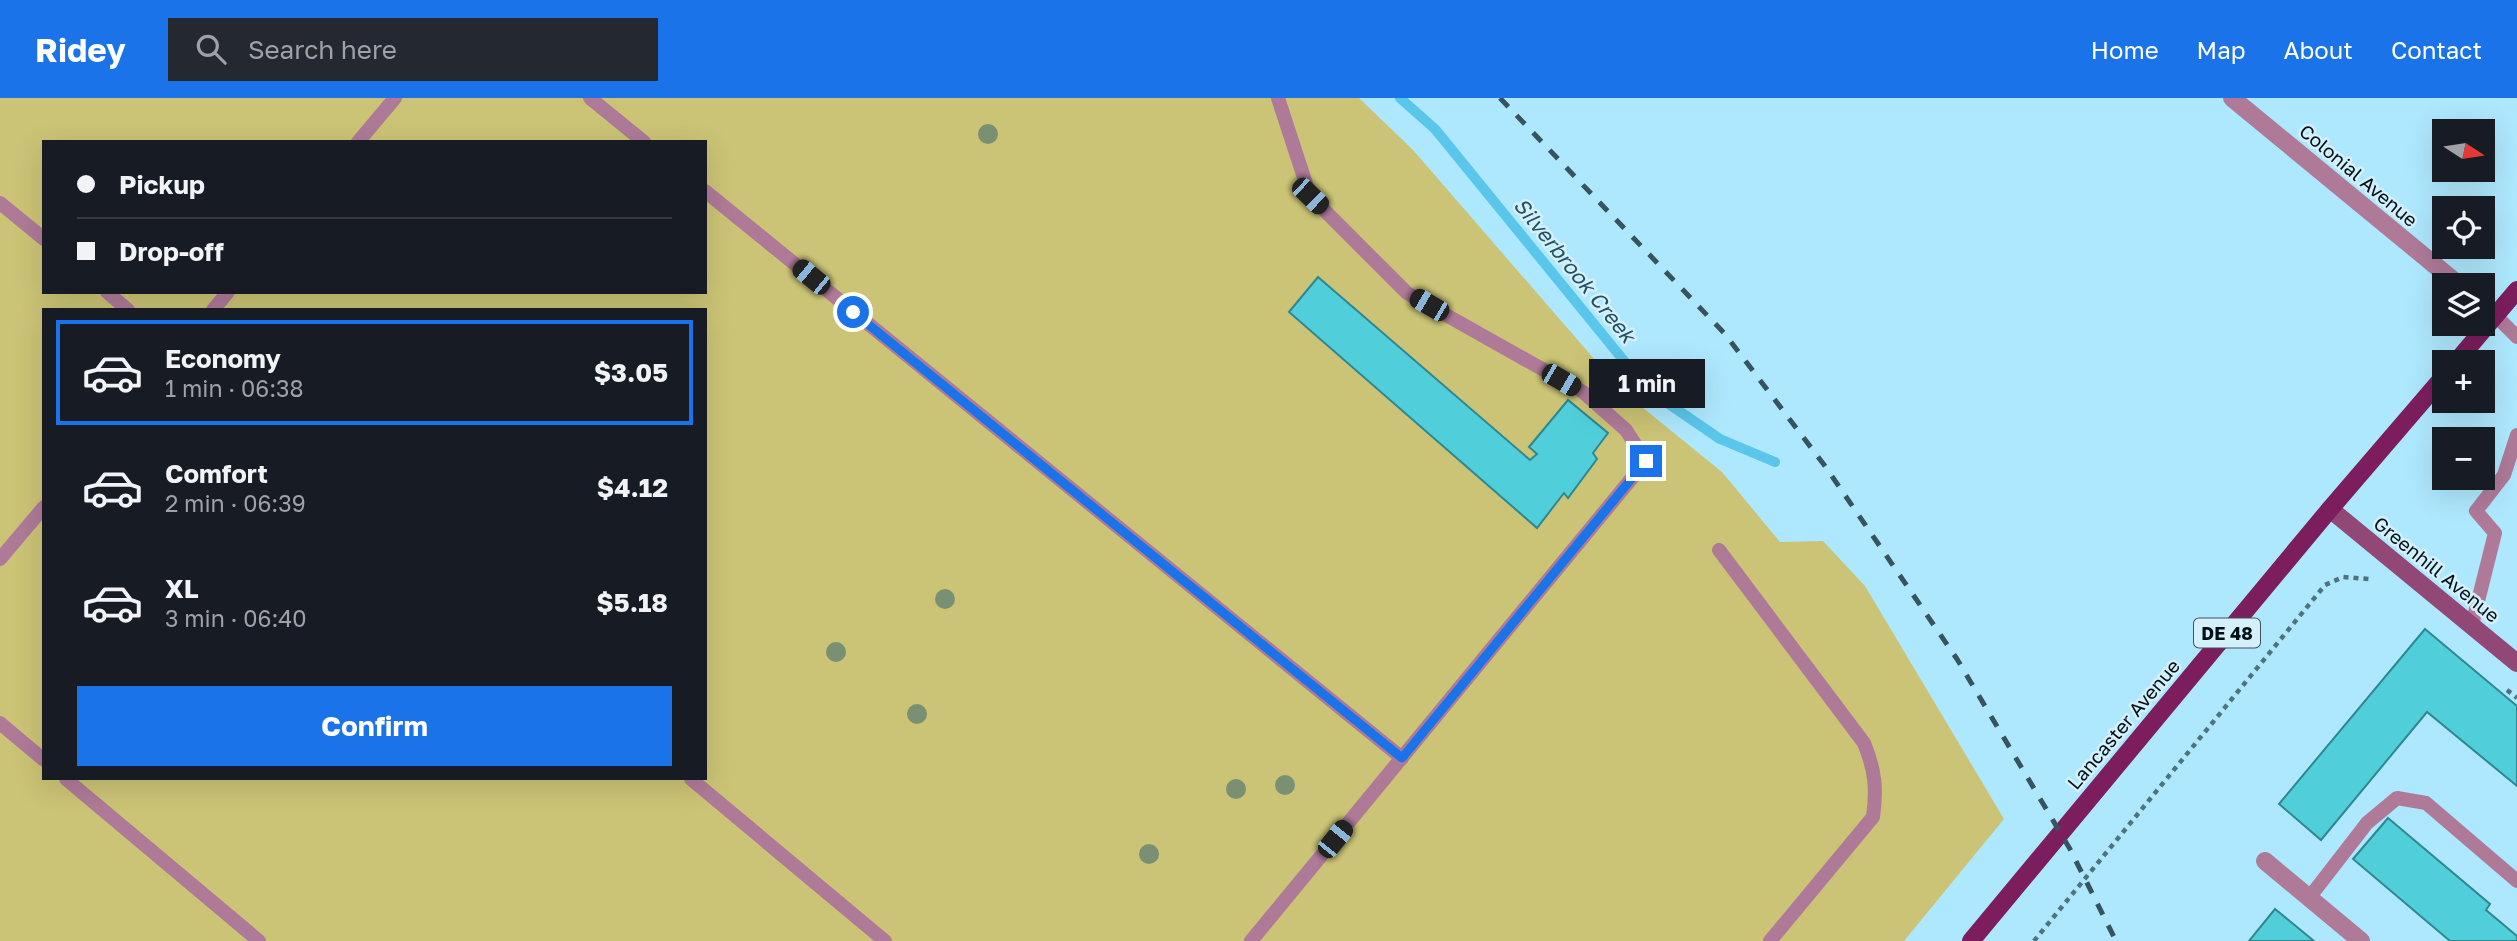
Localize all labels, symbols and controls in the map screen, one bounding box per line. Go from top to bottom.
search box [168,18,658,81]
text: Ridey [35,30,126,69]
icon: search [192,30,230,68]
text: Search here [248,34,397,65]
text: Home [2091,35,2159,64]
text: Map [2197,35,2246,64]
text: About [2284,35,2353,64]
text: Contact [2391,35,2482,64]
street label: Colonial Avenue [2295,119,2423,231]
north arrow [2432,119,2496,182]
map controls [2432,119,2495,490]
text: Pickup [119,169,205,200]
car [1288,174,1333,218]
water label: Silverbrook Creek [1509,192,1643,349]
button: locate [2432,196,2495,259]
text: Drop-off [119,236,224,267]
car [789,256,834,298]
button: layers [2432,273,2495,336]
car [1406,285,1453,325]
route start [837,296,869,328]
icon: car [81,341,144,404]
text: Economy [165,343,281,374]
button: + [2432,350,2495,413]
text: $3.05 [594,357,668,388]
car [1538,360,1585,400]
callout: 1 min [1588,360,1704,408]
text: 1 min [1618,369,1676,397]
text: 1 min · 06:38 [165,374,304,402]
button: − [2432,427,2495,490]
route end [1630,445,1662,477]
icon: car [81,456,144,519]
text: Comfort [165,458,268,489]
text: $4.12 [597,472,668,503]
text: 2 min · 06:39 [165,489,306,517]
street label: Greenhill Avenue [2369,511,2505,627]
icon: car [81,571,144,634]
text: XL [165,573,199,604]
text: $5.18 [596,587,668,618]
text: 3 min · 06:40 [165,604,307,632]
road number: DE 48 [2194,618,2260,648]
street label: Lancaster Avenue [2062,654,2184,794]
button: Confirm [77,686,672,766]
car [1314,816,1357,862]

